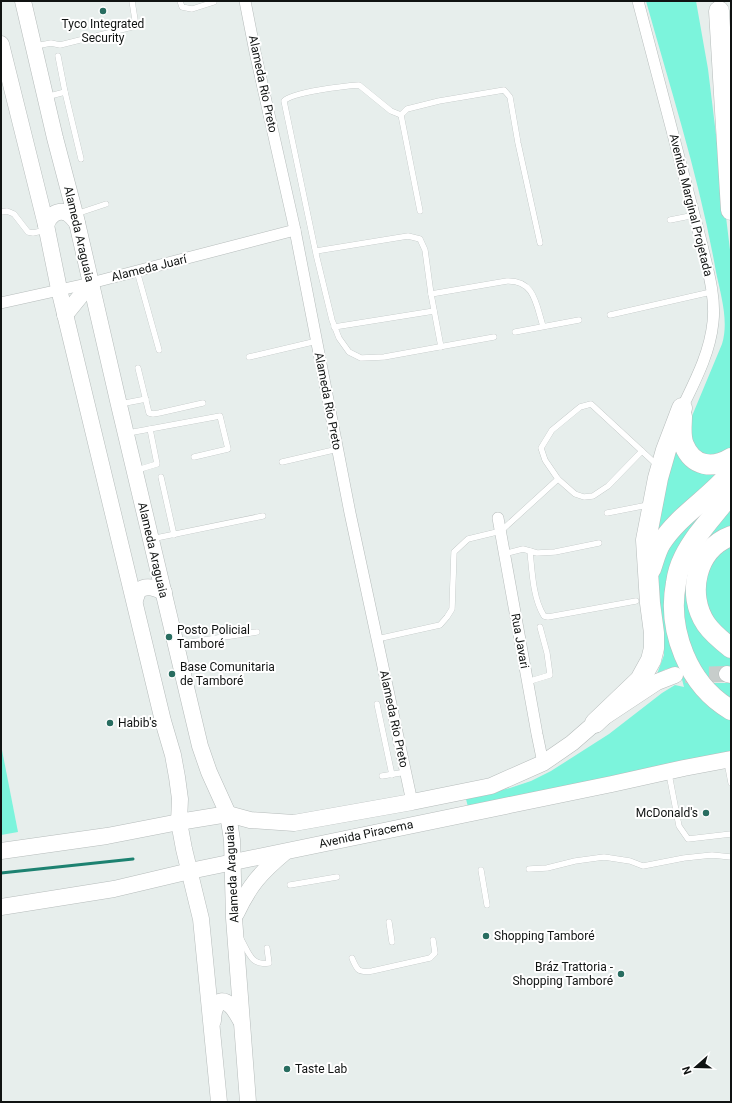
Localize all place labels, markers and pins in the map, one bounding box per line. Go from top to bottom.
marker: Tyco Integrated Security [98,6,108,16]
place label: Tyco Integrated Security [62,17,144,45]
place label: Posto Policial Tamboré [177,623,250,651]
marker: Posto Policial Tamboré [164,632,174,642]
place label: Base Comunitaria de Tamboré [180,660,275,688]
marker: Base Comunitaria de Tamboré [167,669,177,679]
place label: Habib's [118,716,157,730]
marker: Habib's [105,718,115,728]
place label: McDonald's [636,806,698,820]
marker: McDonald's [701,808,711,818]
place label: Shopping Tamboré [494,929,595,943]
marker: Shopping Tamboré [481,931,491,941]
place label: Bráz Trattoria - Shopping Tamboré [512,960,614,988]
marker: Bráz Trattoria - Shopping Tamboré [616,969,626,979]
place label: Taste Lab [295,1062,347,1076]
marker: Taste Lab [282,1064,292,1074]

